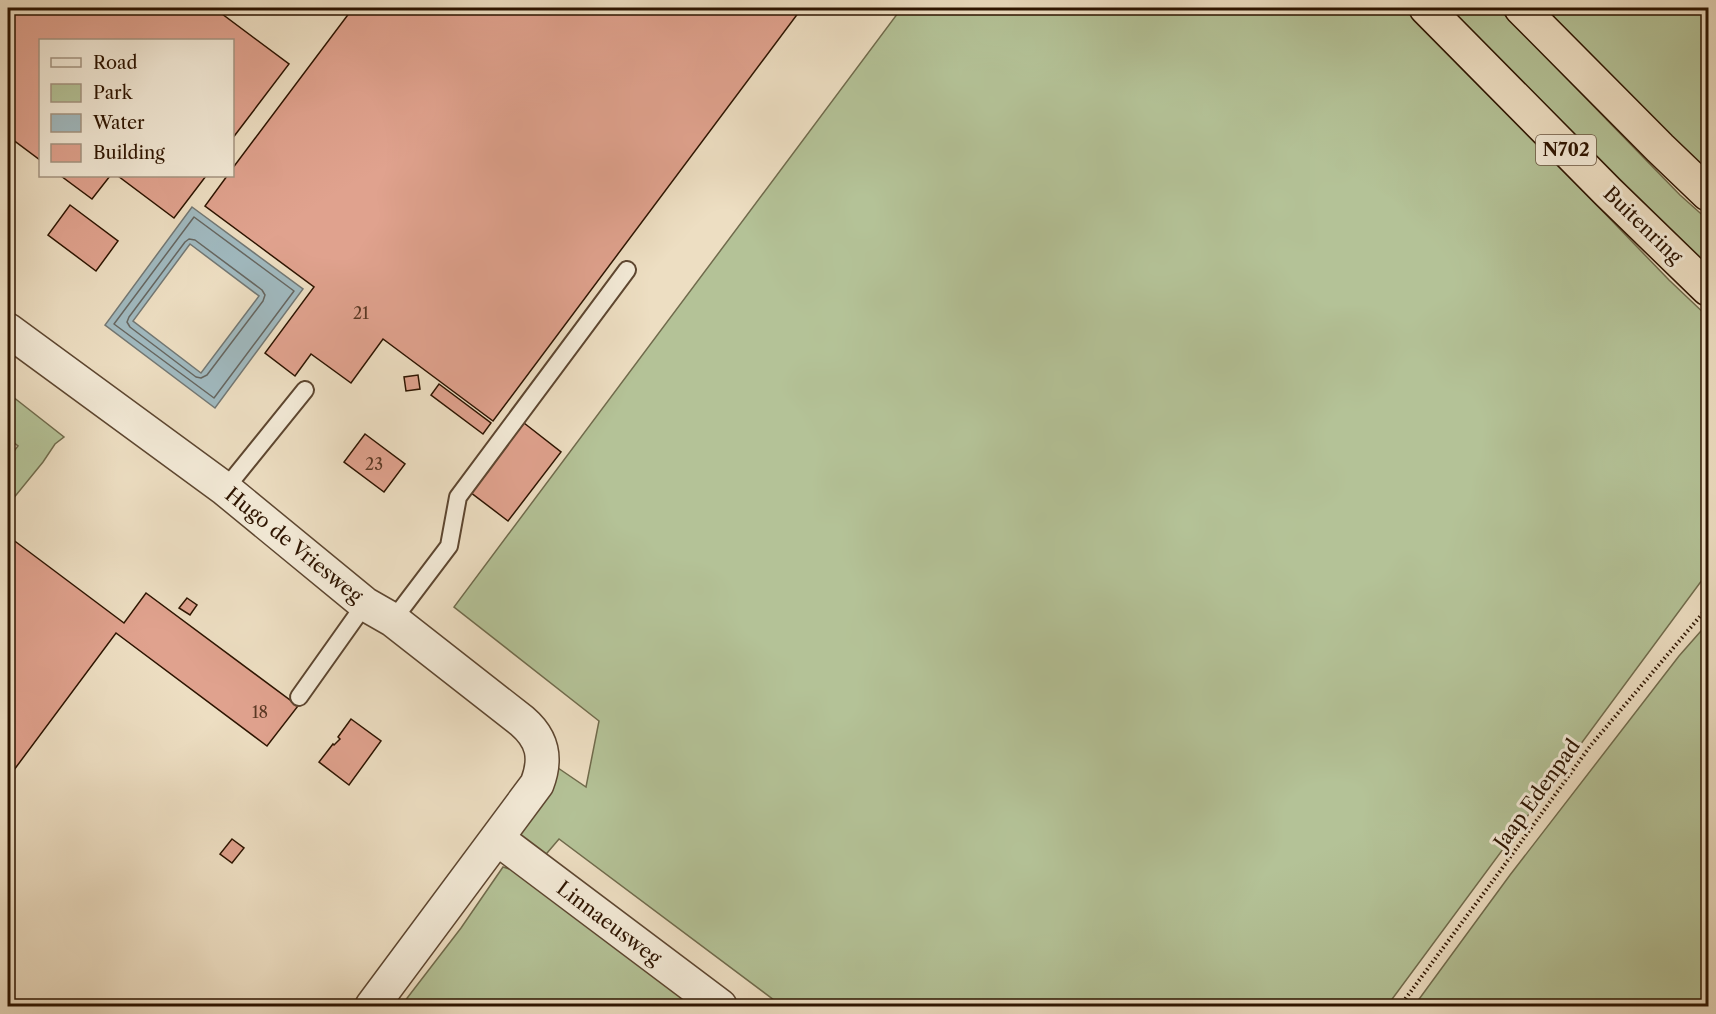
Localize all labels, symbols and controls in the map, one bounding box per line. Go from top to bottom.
legend [39,39,234,177]
text: Road [93,52,138,74]
text: Park [93,82,134,104]
text: Water [92,112,145,134]
road number: N702 [1536,135,1596,165]
text: Building [93,142,165,164]
street label: Buitenring [1598,181,1688,269]
house number: 21 [353,303,369,323]
house number: 23 [365,454,383,474]
street label: Hugo de Vriesweg [220,482,368,608]
house number: 18 [252,702,268,722]
street label: Jaap Edenpad [1487,734,1585,856]
street label: Linnaeusweg [552,876,666,970]

